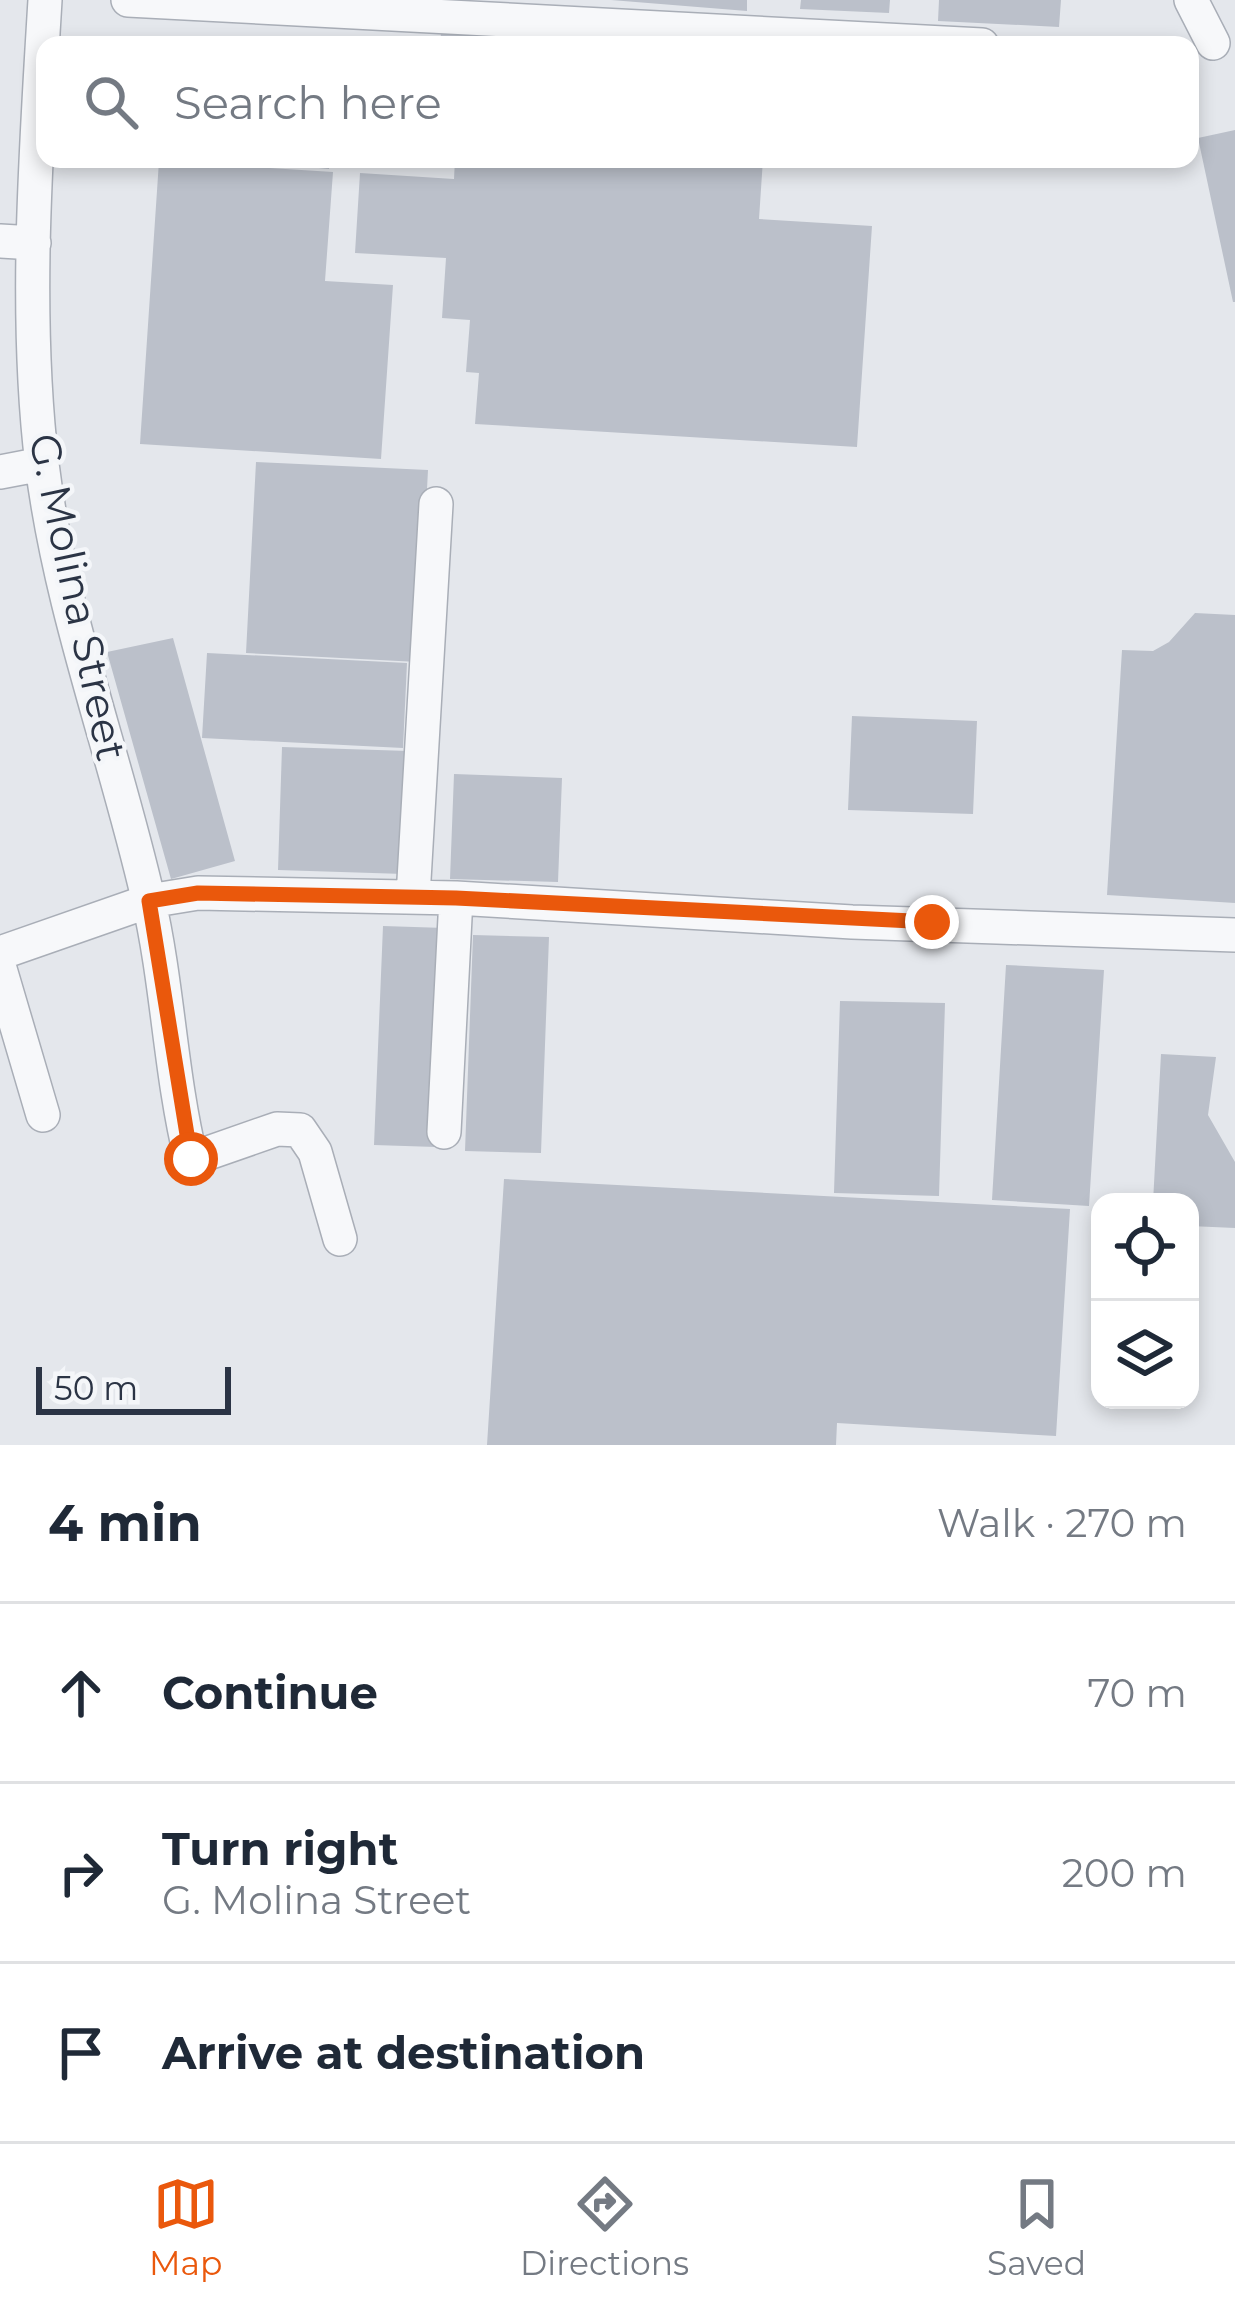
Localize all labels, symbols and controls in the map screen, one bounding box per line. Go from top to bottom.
search box [36,36,1199,168]
icon: search [78,69,144,135]
text: Search here [174,75,442,130]
street label: G. Molina Street [18,429,138,765]
route end [905,895,959,949]
route start [164,1132,218,1186]
map controls [1091,1193,1199,1409]
button: locate [1091,1193,1199,1301]
button: layers [1091,1301,1199,1409]
scale bar [36,1361,231,1414]
text: 50 m [54,1368,138,1408]
text: 4 min [48,1492,202,1554]
text: Walk · 270 m [937,1499,1187,1547]
icon: ahead [48,1660,114,1726]
text: Continue [162,1665,378,1720]
text: 70 m [1087,1669,1187,1717]
text: Turn right [162,1821,398,1876]
icon: right [48,1840,114,1906]
text: 200 m [1062,1849,1187,1897]
text: G. Molina Street [162,1876,471,1924]
icon: arrive [48,2020,114,2086]
text: Arrive at destination [162,2025,645,2080]
tab: Map [149,2171,222,2283]
tab: Directions [520,2171,689,2283]
tab: Saved [987,2171,1086,2283]

